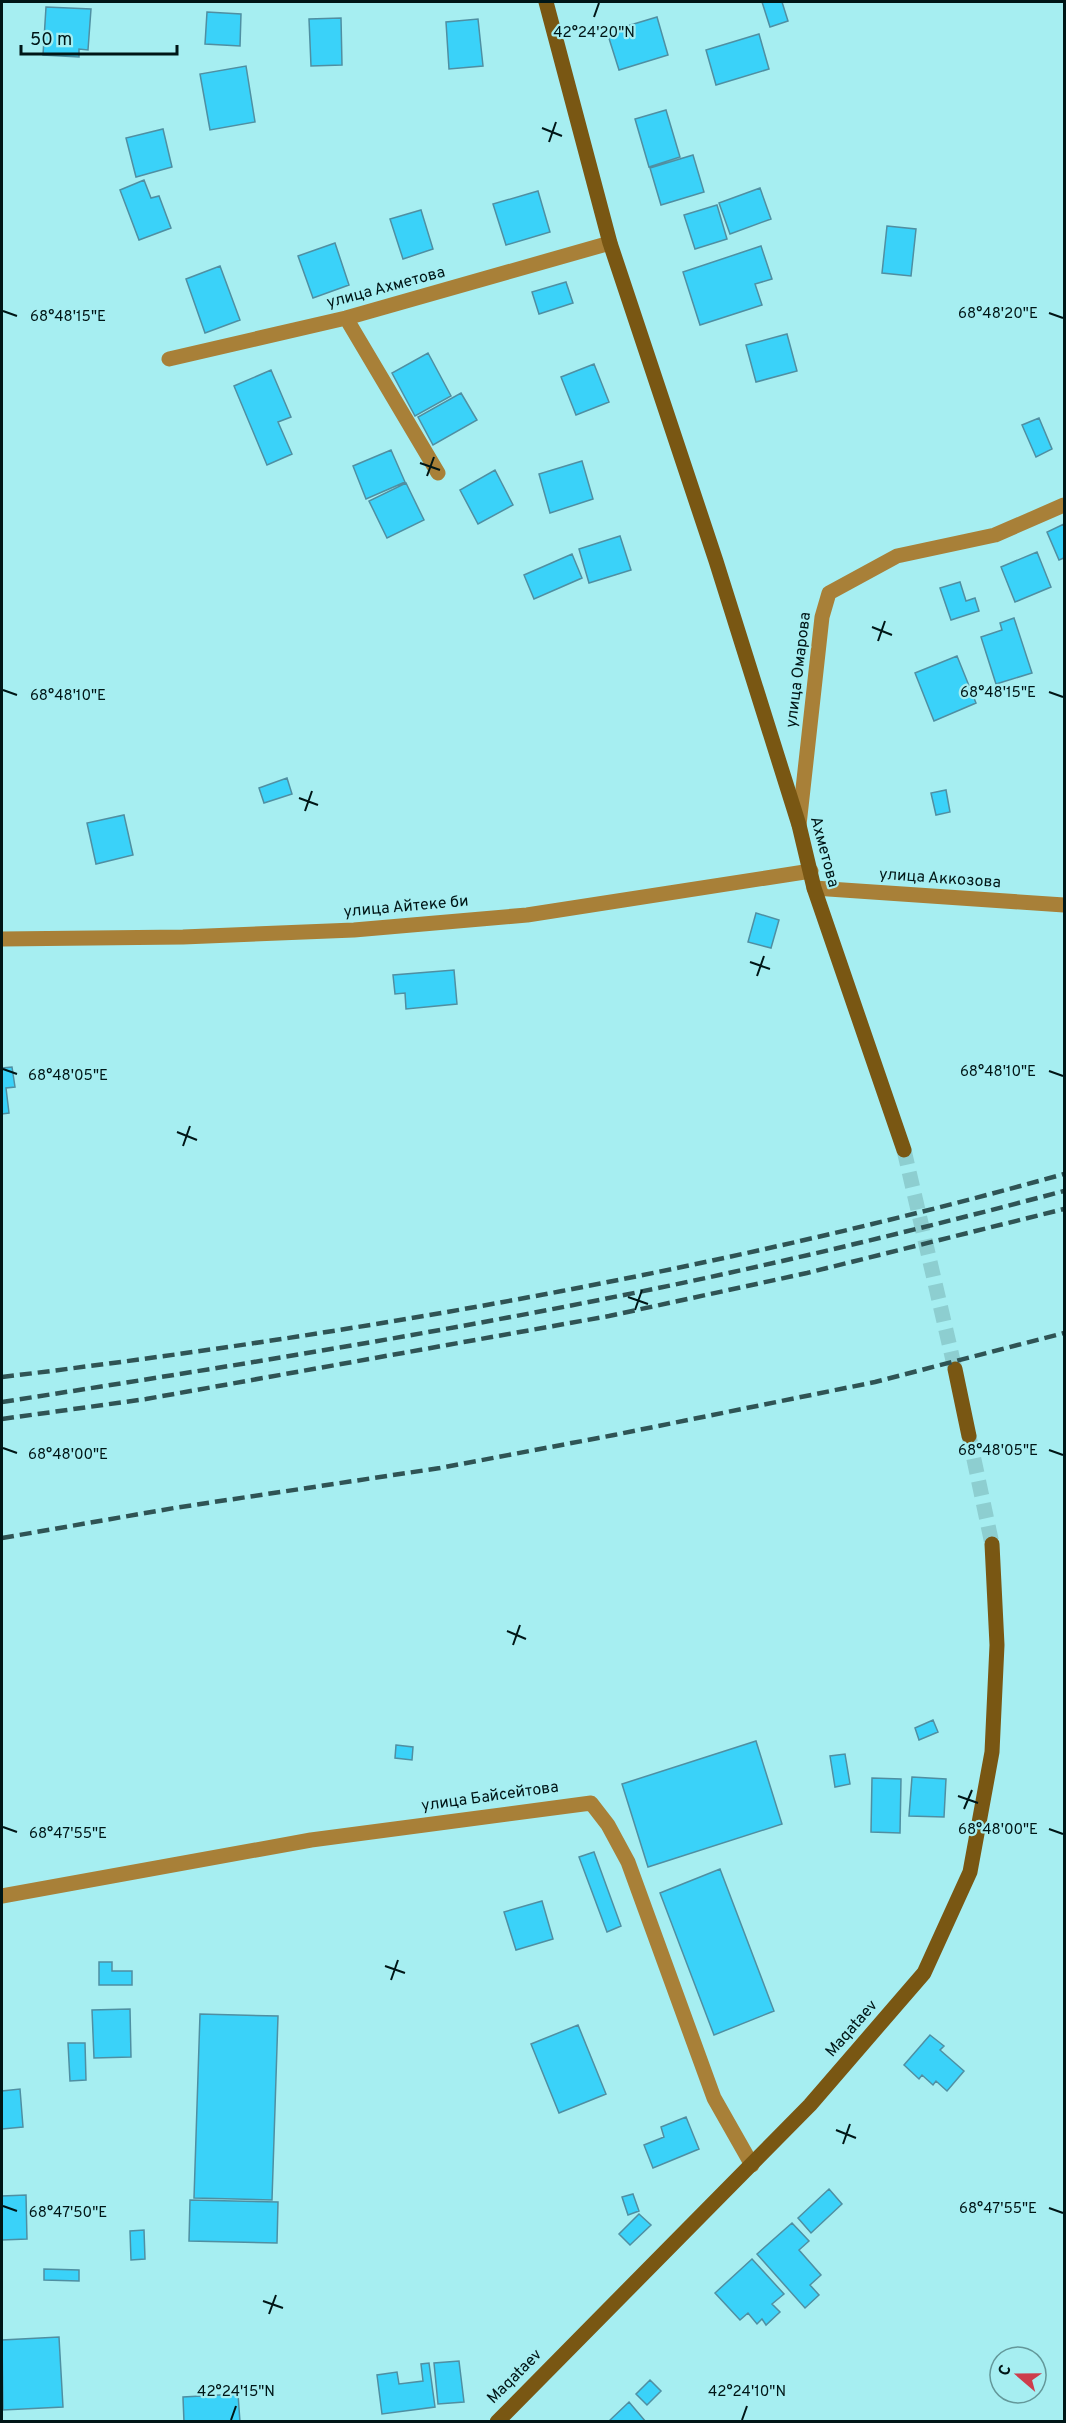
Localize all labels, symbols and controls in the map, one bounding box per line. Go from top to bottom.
scale bar [21,18,177,56]
text: 42°24'20"N [553,24,635,43]
text: 50 m [30,29,72,52]
street label: улица Ахметова [325,263,447,313]
text: 68°48'20"E [958,305,1038,324]
text: 68°48'15"E [30,308,106,327]
street label: улица Омарова [782,611,816,729]
text: 68°48'15"E [960,684,1036,703]
text: 68°48'10"E [30,687,106,706]
street label: Ахметова [805,814,843,890]
street label: улица Аккозова [878,865,1002,893]
street label: улица Айтеке би [343,892,469,922]
text: 68°48'10"E [960,1063,1036,1082]
text: 68°48'05"E [28,1067,108,1086]
text: 68°48'05"E [958,1442,1038,1461]
text: 68°48'00"E [28,1446,108,1465]
street label: улица Байсейтова [420,1777,560,1817]
text: 68°48'00"E [958,1821,1038,1840]
text: 68°47'55"E [29,1825,107,1844]
street label: Maqataev [822,1996,882,2062]
text: 68°47'55"E [959,2200,1037,2219]
text: 68°47'50"E [29,2204,107,2223]
street label: Maqataev [483,2345,547,2409]
north arrow [988,2345,1048,2405]
text: С [995,2362,1017,2379]
text: 42°24'15"N [197,2383,275,2402]
text: 42°24'10"N [708,2383,786,2402]

